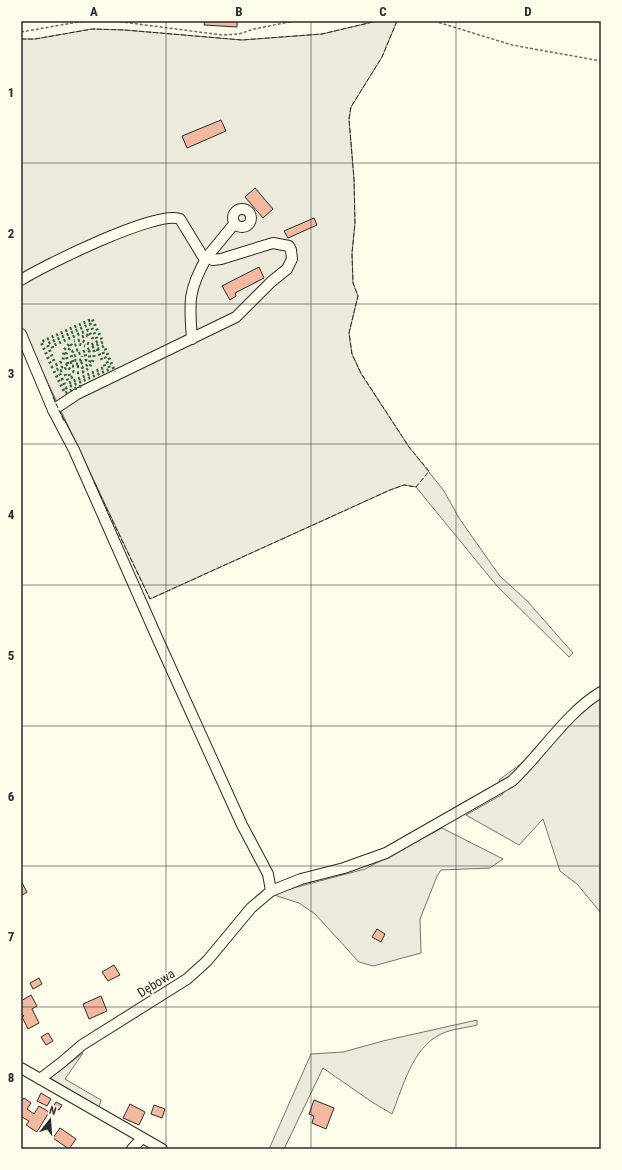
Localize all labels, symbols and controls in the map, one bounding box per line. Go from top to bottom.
text: A [90,4,98,19]
text: B [235,4,243,19]
text: C [379,4,387,19]
text: D [524,4,532,19]
text: 1 [8,85,14,100]
text: 2 [8,226,15,241]
text: 3 [8,366,14,381]
text: 4 [8,507,15,522]
text: 5 [8,648,15,663]
text: 6 [8,789,15,804]
text: 7 [8,929,15,944]
street label: Dębowa [135,966,177,1000]
text: 8 [8,1070,14,1085]
north arrow [30,1100,70,1140]
text: N [48,1104,58,1118]

